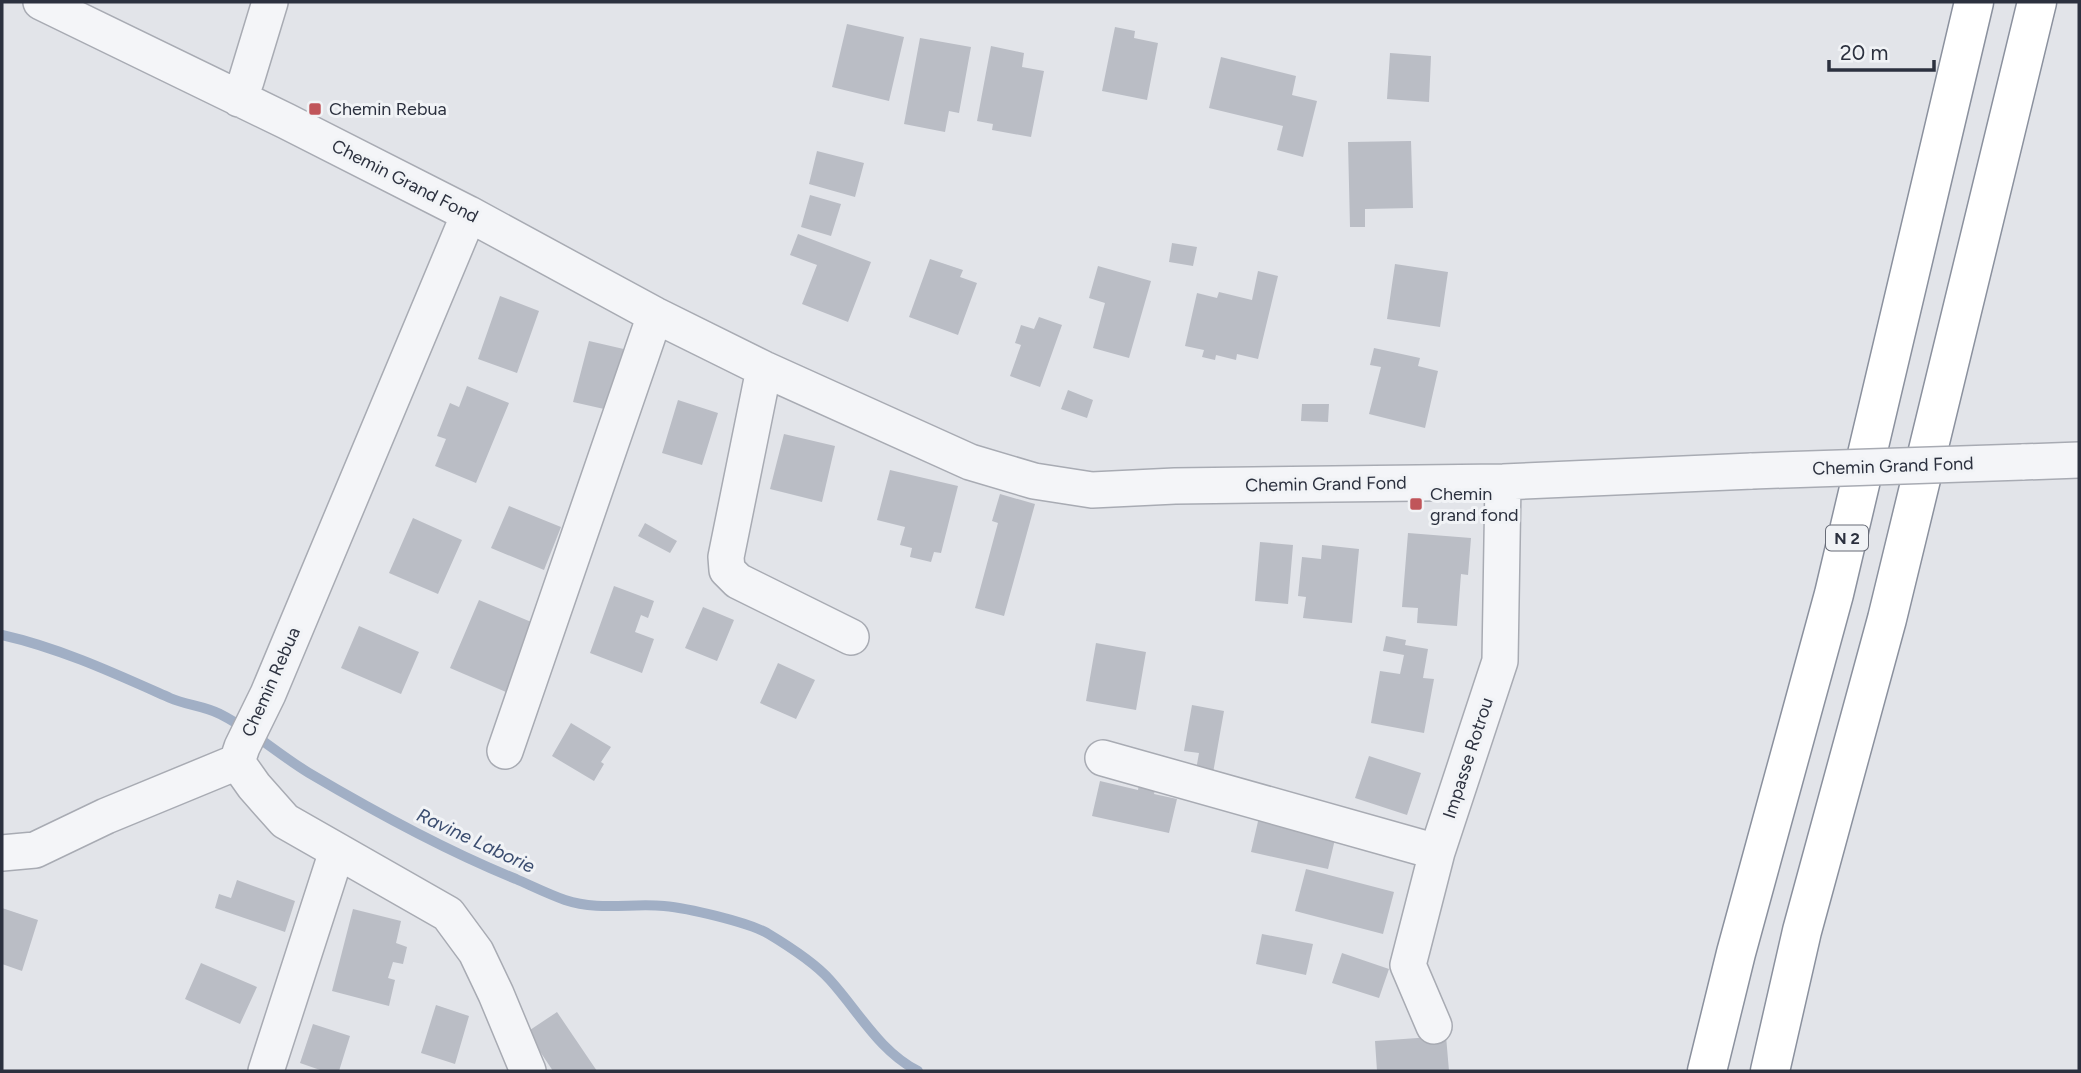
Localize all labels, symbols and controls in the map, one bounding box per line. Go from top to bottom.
scale bar [1829,28,1934,72]
text: 20 m [1840,40,1888,65]
place label: Chemin Rebua [329,98,447,120]
marker: Chemin Rebua [307,101,323,117]
street label: Chemin Grand Fond [328,135,482,227]
street label: Chemin Grand Fond [1812,452,1974,480]
street label: Chemin Grand Fond [1245,472,1407,496]
place label: Chemin grand fond [1430,483,1518,526]
marker: Chemin grand fond [1408,496,1424,512]
road number: N 2 [1826,526,1868,551]
street label: Chemin Rebua [237,624,305,740]
street label: Impasse Rotrou [1438,695,1498,821]
water label: Ravine Laborie [413,803,539,878]

